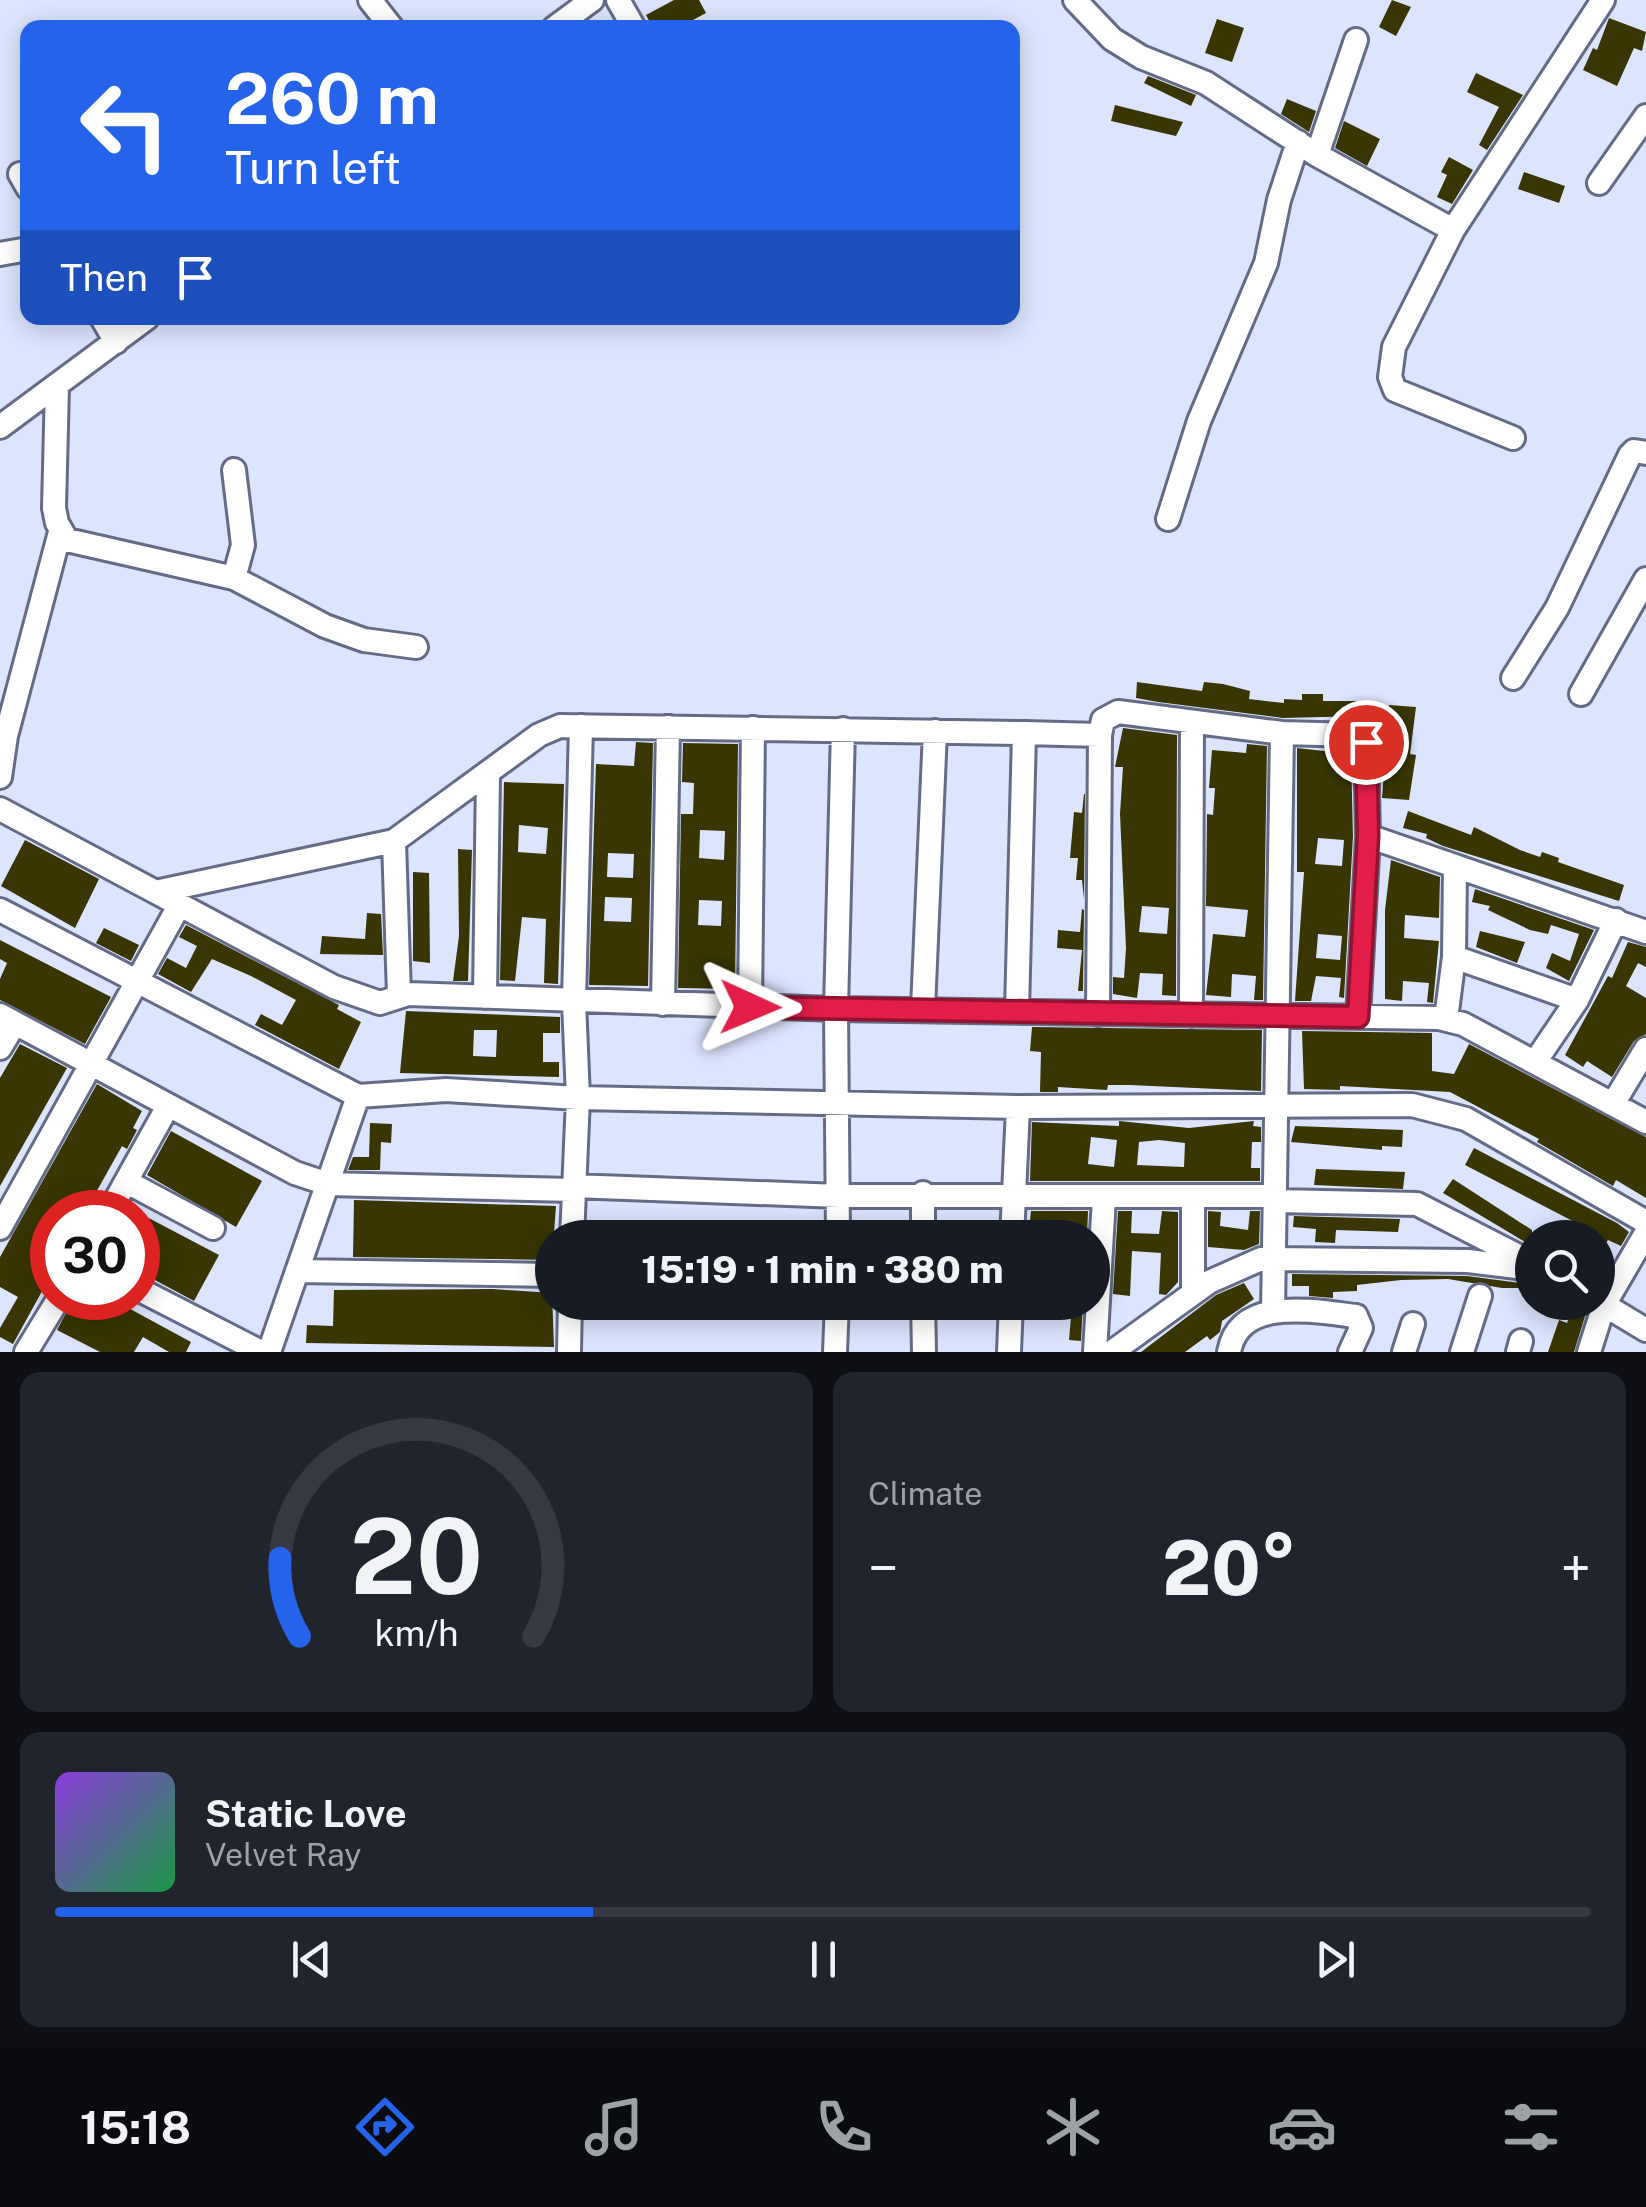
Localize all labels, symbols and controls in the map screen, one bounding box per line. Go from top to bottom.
text: 260 m [225,57,439,140]
icon: left [60,60,190,190]
text: Turn left [225,141,401,194]
icon: arrive [168,250,223,305]
text: Then [60,255,148,300]
pin [1324,700,1409,785]
icon: arrive [1339,715,1394,770]
position arrow [698,955,802,1059]
speed limit sign: 30 [30,1190,160,1320]
map controls [1515,1220,1615,1320]
button: search [1515,1220,1615,1320]
text: 15:19 · 1 min · 380 m [641,1247,1004,1292]
text: Climate [868,1475,982,1512]
text: 20 [350,1495,483,1617]
text: 20° [1162,1524,1297,1612]
text: − [868,1536,899,1600]
text: + [1560,1536,1591,1600]
text: km/h [374,1612,459,1654]
text: Static Love [205,1791,407,1836]
text: Velvet Ray [205,1836,361,1873]
icon: previous [284,1932,339,1987]
icon: pause [796,1932,851,1987]
icon: next [1308,1932,1363,1987]
icon: directions [350,2092,420,2162]
icon: music [579,2092,649,2162]
icon: phone [809,2092,879,2162]
icon: climate [1038,2092,1108,2162]
icon: car [1267,2092,1337,2162]
icon: filters [1496,2092,1566,2162]
text: 15:18 [80,2101,191,2154]

